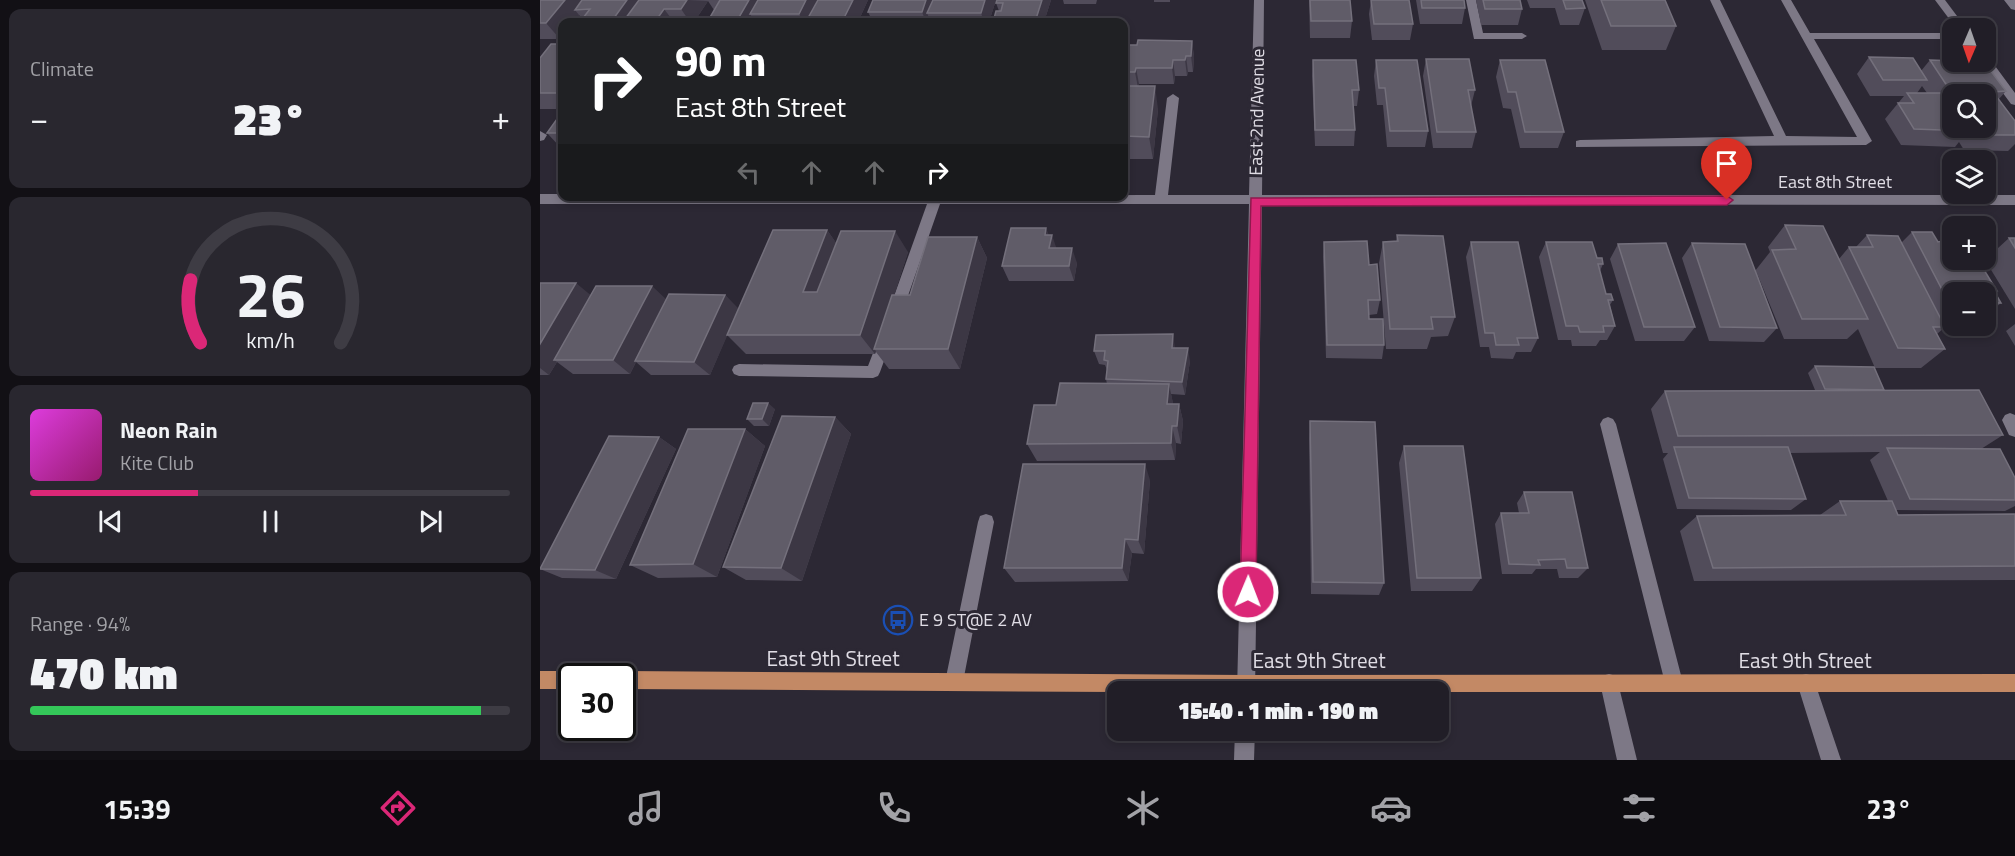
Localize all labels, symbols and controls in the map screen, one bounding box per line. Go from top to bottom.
north arrow [1942,18,1996,72]
map controls [1942,18,1996,336]
text: 90 m [675,28,767,92]
icon: right [576,42,654,120]
street label: East 2nd Avenue [1242,48,1271,176]
text: Climate [30,53,94,84]
text: 23° [233,84,307,152]
button: search [1942,84,1996,138]
text: East 8th Street [675,86,846,127]
text: − [30,93,48,143]
text: + [492,93,510,143]
pin [1701,138,1752,200]
icon: arrive [1710,147,1743,180]
button: layers [1942,150,1996,204]
icon: left [732,156,765,189]
icon: ahead [795,156,828,189]
icon: ahead [858,156,891,189]
icon: right [921,156,954,189]
street label: East 8th Street [1778,168,1893,195]
button: + [1942,216,1996,270]
text: 26 [235,246,305,341]
button: − [1942,282,1996,336]
text: km/h [246,325,294,357]
text: Neon Rain [120,413,218,447]
text: Kite Club [120,447,194,478]
icon: previous [94,505,127,538]
icon: pause [254,505,287,538]
icon: next [414,505,447,538]
position arrow [1216,560,1280,624]
bus stop icon: E 9 ST@E 2 AV [882,604,914,636]
place label: E 9 ST@E 2 AV [919,606,1032,633]
text: Range · 94% [30,608,130,639]
text: 470 km [30,638,178,706]
street label: East 9th Street [766,642,900,674]
street label: East 9th Street [1252,644,1386,676]
street label: East 9th Street [1738,644,1872,676]
speed limit sign: 30 [558,663,636,741]
text: 15:40 · 1 min · 190 m [1178,694,1378,728]
icon: directions [377,787,419,829]
icon: music [625,787,667,829]
icon: phone [873,787,915,829]
icon: climate [1122,787,1164,829]
icon: car [1370,787,1412,829]
icon: filters [1618,787,1660,829]
text: 15:39 [103,788,171,829]
text: 23° [1866,788,1912,829]

